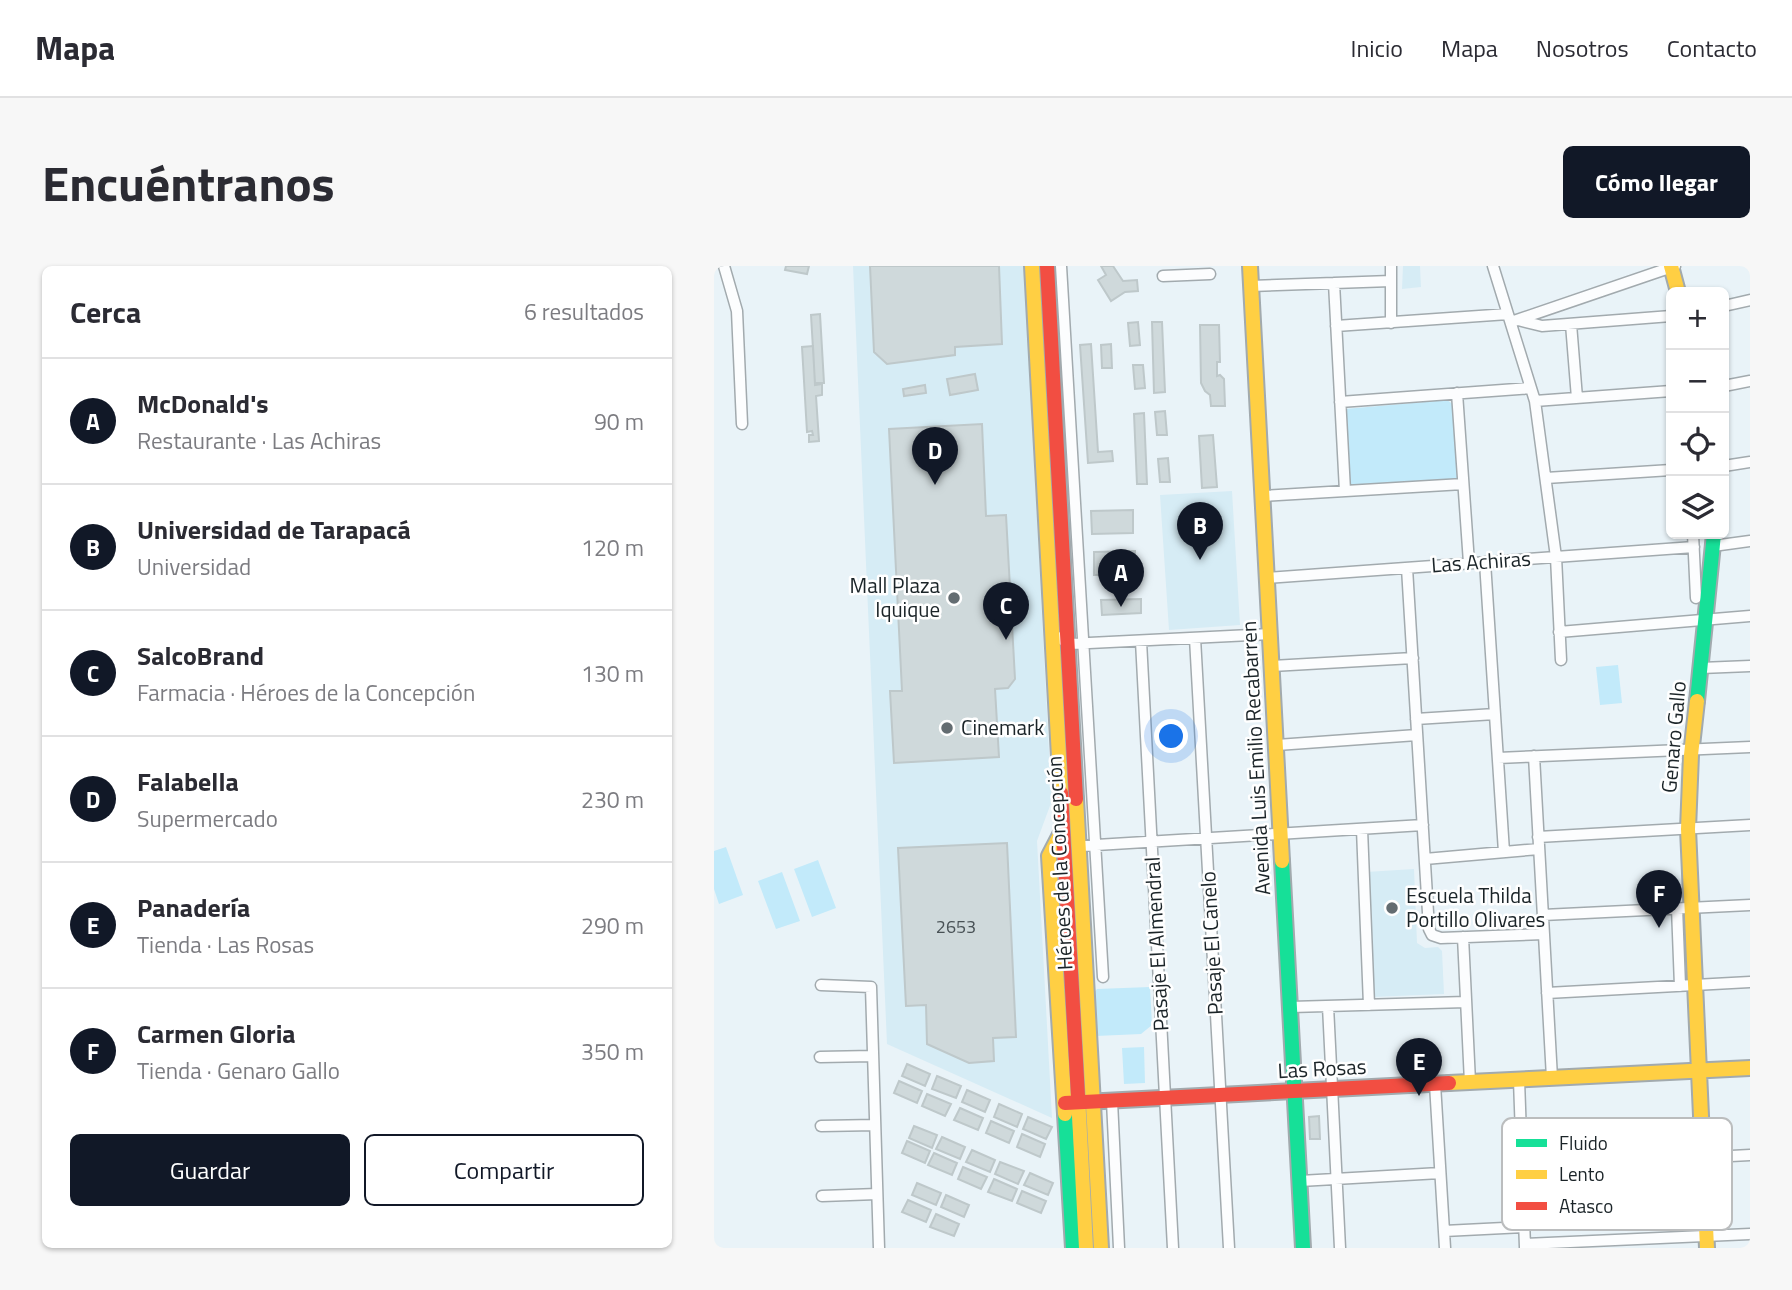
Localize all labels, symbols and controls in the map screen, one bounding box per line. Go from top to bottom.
text: Mapa [35,23,115,73]
text: Inicio [1351,30,1403,66]
text: Mapa [1441,30,1498,66]
text: Nosotros [1536,30,1629,66]
text: Contacto [1667,30,1757,66]
text: Encuéntranos [42,145,335,220]
button: Cómo llegar [1563,146,1750,218]
map controls [1666,287,1729,539]
button: + [1666,287,1729,350]
text: Cerca [70,289,141,335]
text: 6 resultados [524,294,644,329]
button: − [1666,350,1729,413]
text: McDonald's [137,384,269,423]
text: A [86,404,100,439]
text: 90 m [594,404,644,439]
button: locate [1666,413,1729,476]
text: Restaurante · Las Achiras [137,423,381,458]
pin: D [912,427,958,485]
button: layers [1666,476,1729,539]
pin: B [1177,502,1223,560]
text: Universidad de Tarapacá [137,510,411,549]
text: B [86,530,100,565]
text: 120 m [581,530,644,565]
street label: Las Achiras [1430,542,1532,580]
text: Universidad [137,549,251,584]
pin: A [1098,549,1144,607]
place label: Mall Plaza Iquique [850,569,940,625]
pin: C [983,582,1029,640]
marker: Mall Plaza Iquique [946,590,962,606]
street label: Avenida Luis Emilio Recabarren [1232,620,1278,896]
text: SalcoBrand [137,636,264,675]
text: C [87,656,99,691]
text: 130 m [581,656,644,691]
text: Farmacia · Héroes de la Concepción [137,675,475,710]
street label: Genaro Gallo [1652,680,1694,794]
place label: Cinemark [961,711,1044,743]
your location [1154,719,1188,753]
marker: Cinemark [939,720,955,736]
street label: Héroes de la Concepción [1037,755,1081,971]
text: Falabella [137,762,239,801]
text: D [86,782,100,817]
text: 230 m [581,782,644,817]
text: Supermercado [137,801,278,836]
street label: Pasaje El Almendral [1135,856,1177,1032]
street label: Pasaje El Canelo [1191,870,1231,1016]
pin: F [1636,870,1682,928]
place label: Escuela Thilda Portillo Olivares [1406,879,1545,935]
text: Panadería [137,888,250,927]
marker: Escuela Thilda Portillo Olivares [1384,900,1400,916]
text: E [87,908,99,943]
text: 290 m [581,908,644,943]
house number: 2653 [936,913,976,940]
text: Tienda · Las Rosas [137,927,314,962]
text: Carmen Gloria [137,1014,296,1053]
text: F [87,1034,99,1069]
text: 350 m [581,1034,644,1069]
pin: E [1396,1038,1442,1096]
street label: Las Rosas [1277,1050,1367,1086]
text: Tienda · Genaro Gallo [137,1053,340,1088]
legend [1502,1118,1732,1230]
text: Fluido [1559,1128,1608,1157]
button: Guardar [70,1134,350,1206]
button: Compartir [364,1134,644,1206]
text: Lento [1559,1159,1604,1188]
text: Atasco [1559,1191,1613,1220]

